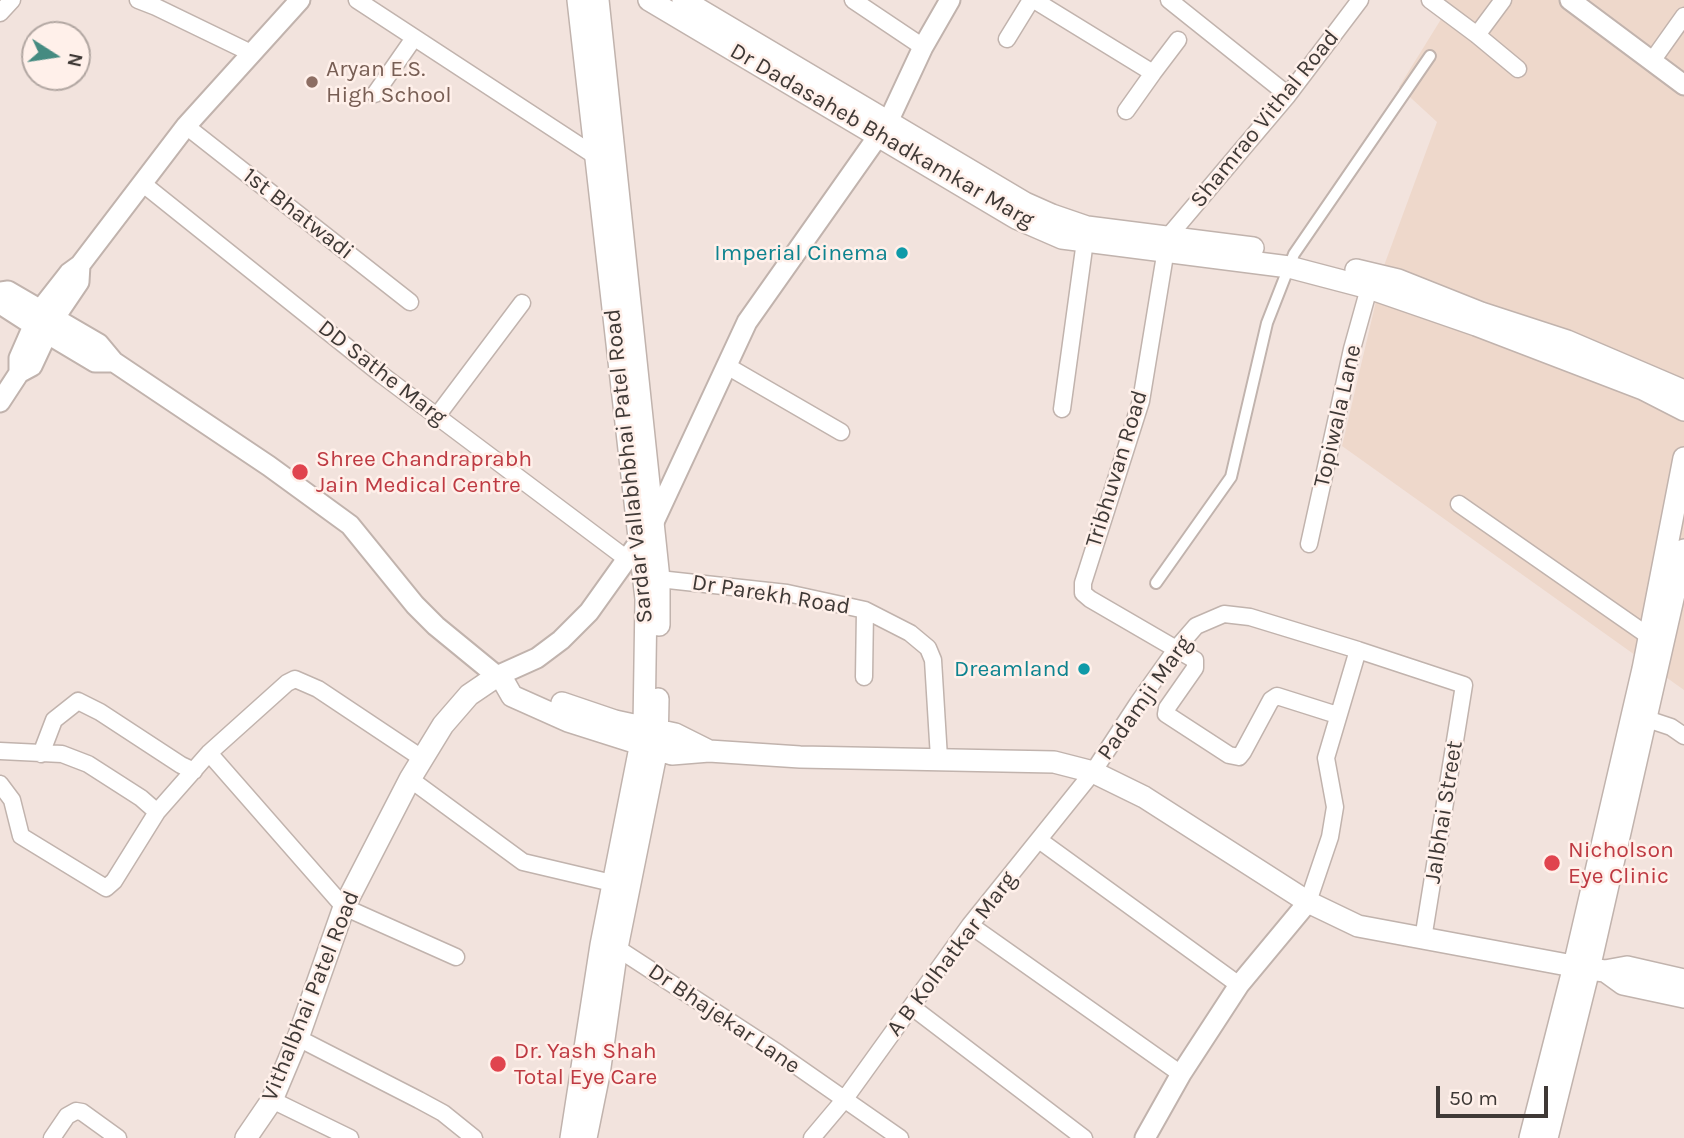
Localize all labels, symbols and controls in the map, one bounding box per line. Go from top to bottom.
north arrow [21,21,91,91]
street label: Shamrao Vithal Road [1185,25,1345,213]
street label: Dr Dadasaheb Bhadkamkar Marg [725,37,1039,235]
text: N [62,51,87,69]
place label: Aryan E.S. High School [326,55,452,109]
marker: Aryan E.S. High School [304,74,320,90]
street label: 1st Bhatwadi [237,162,359,266]
place label: Imperial Cinema [714,239,888,267]
marker: Imperial Cinema [894,245,910,261]
street label: Sardar Vallabhbhai Patel Road [599,307,659,625]
street label: DD Sathe Marg [312,314,452,432]
street label: Topiwala Lane [1308,342,1368,490]
street label: Tribhuvan Road [1080,387,1154,551]
place label: Shree Chandraprabh Jain Medical Centre [316,445,532,499]
marker: Shree Chandraprabh Jain Medical Centre [290,462,310,482]
street label: Dr Parekh Road [690,569,852,621]
street label: Padamji Marg [1092,630,1198,766]
place label: Dreamland [954,655,1070,683]
marker: Dreamland [1076,661,1092,677]
street label: Jalbhai Street [1419,739,1469,885]
place label: Nicholson Eye Clinic [1568,836,1674,890]
marker: Nicholson Eye Clinic [1542,853,1562,873]
street label: A B Kolhatkar Marg [881,866,1023,1042]
street label: Vithalbhai Patel Road [256,887,366,1105]
street label: Dr Bhajekar Lane [643,958,805,1080]
place label: Dr. Yash Shah Total Eye Care [514,1037,657,1091]
marker: Dr. Yash Shah Total Eye Care [488,1054,508,1074]
scale bar [1439,1072,1551,1116]
text: 50 m [1449,1086,1498,1110]

